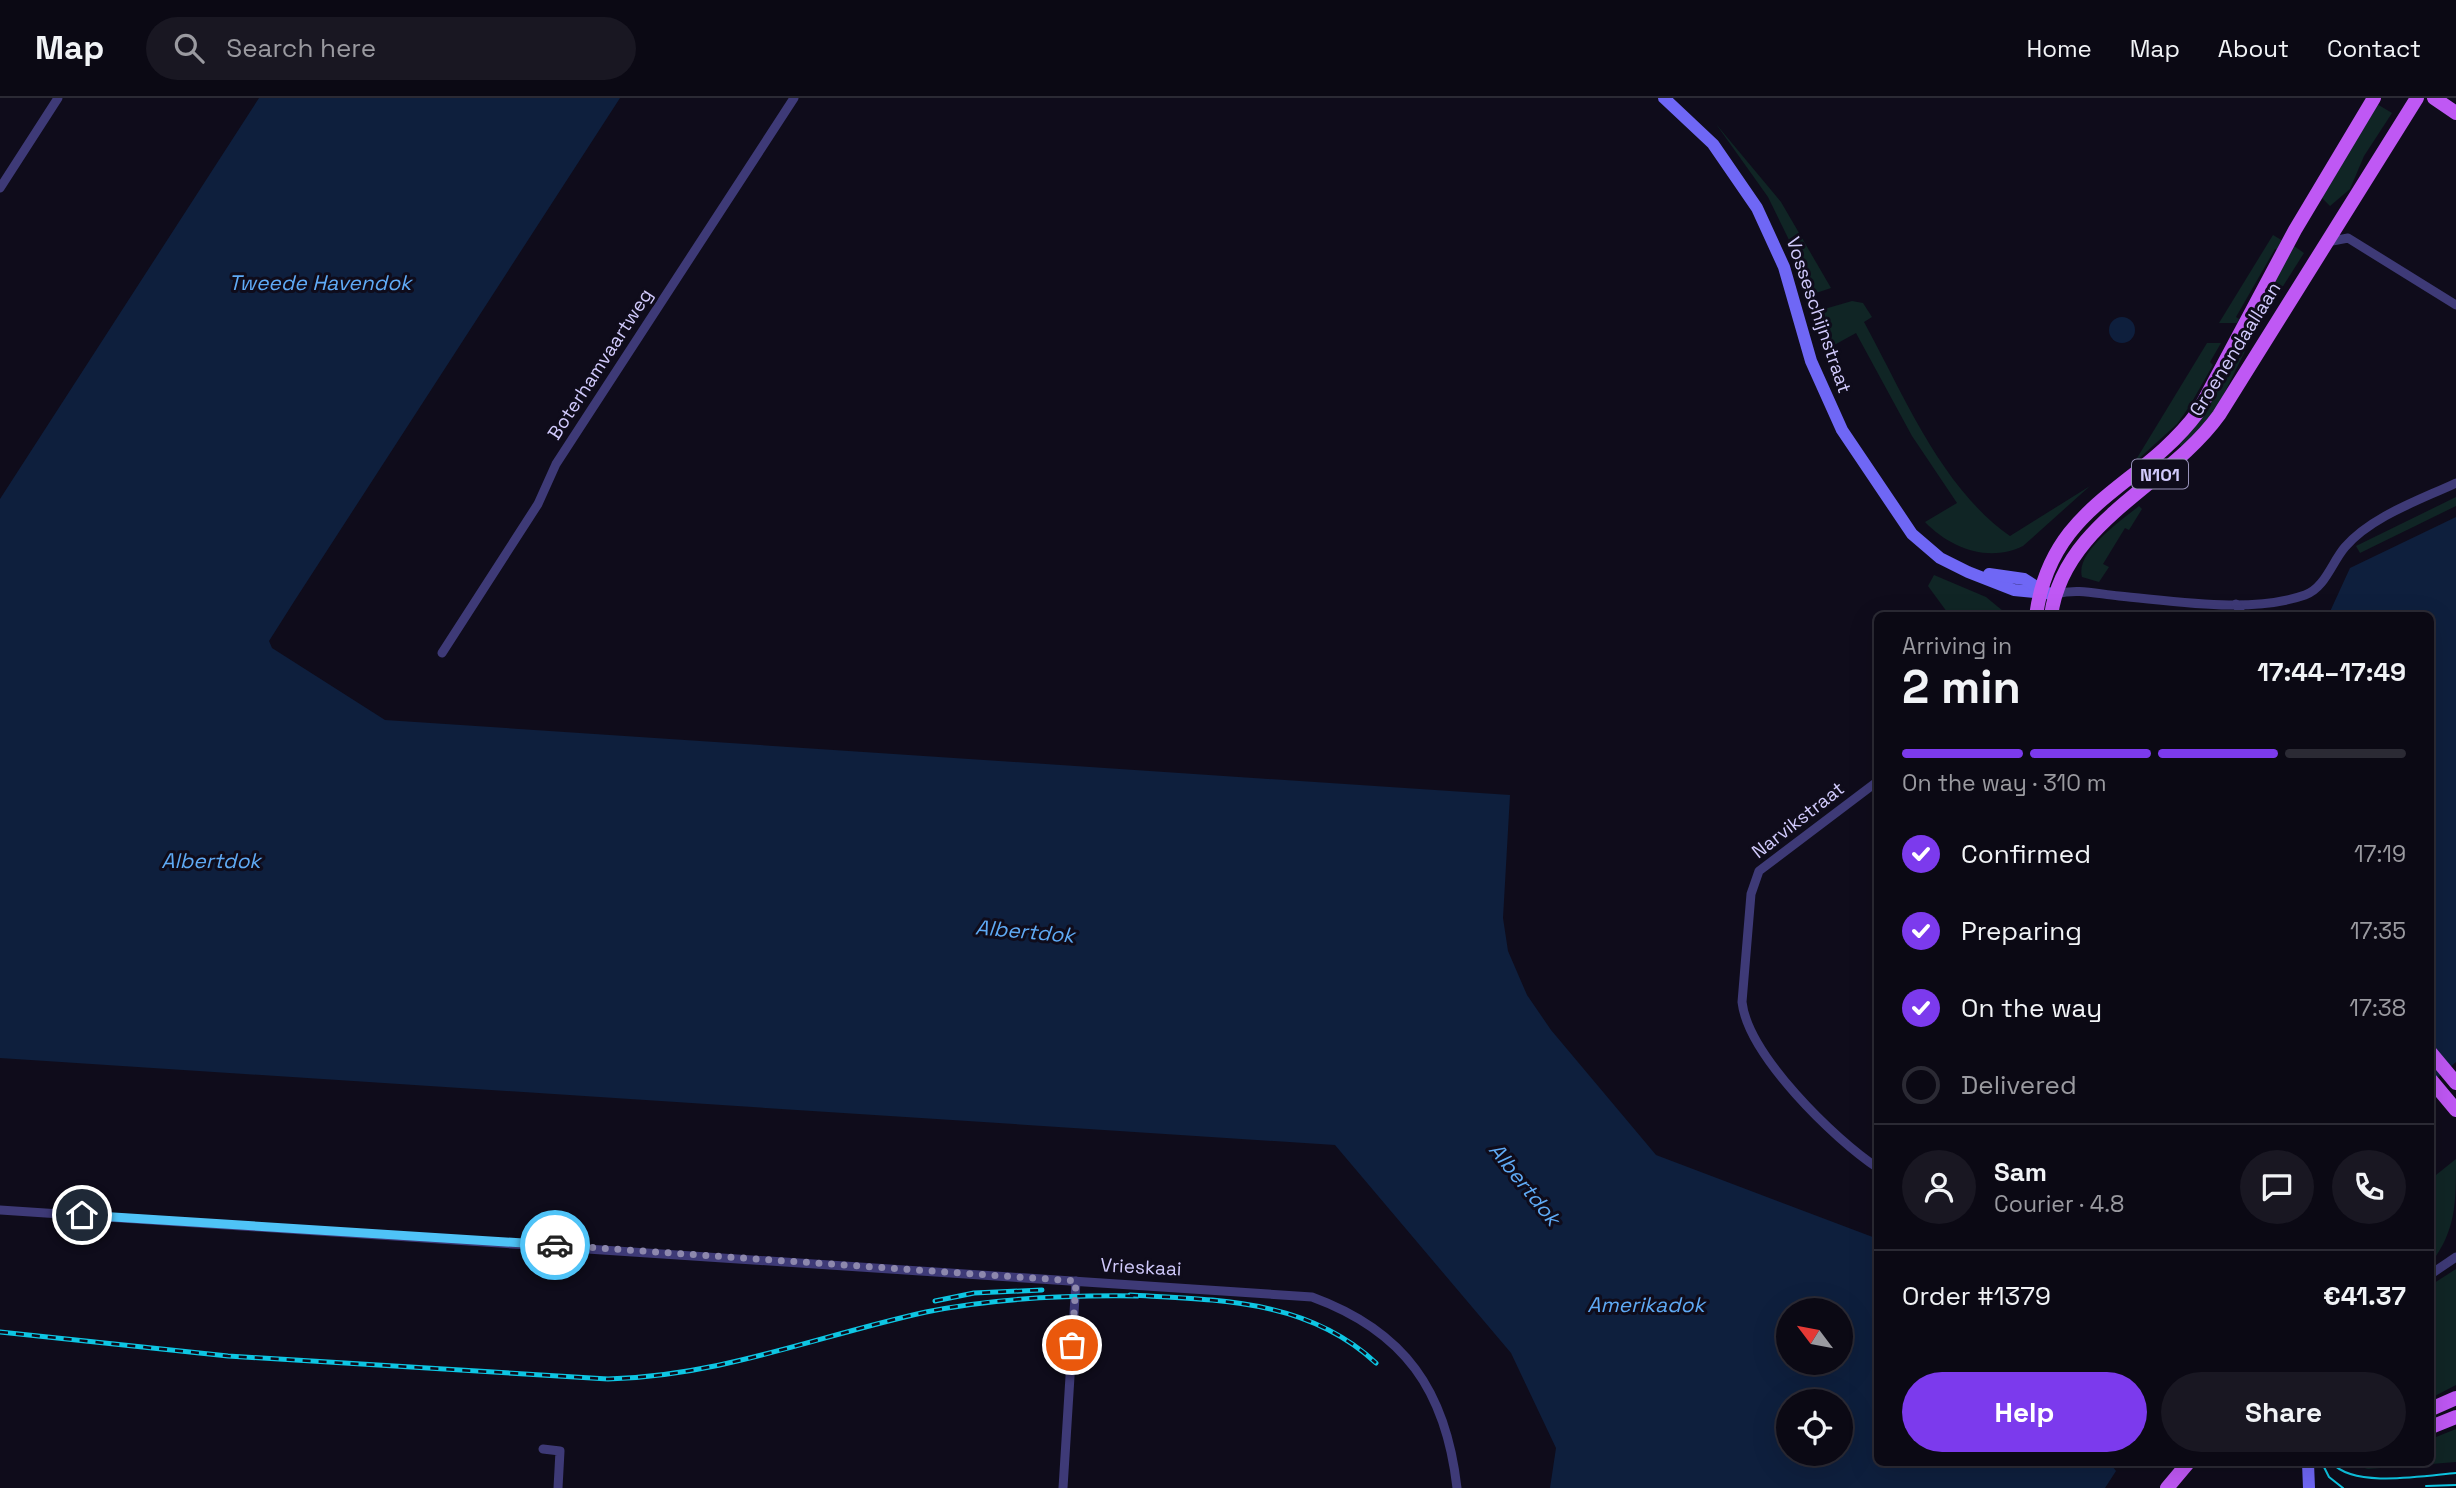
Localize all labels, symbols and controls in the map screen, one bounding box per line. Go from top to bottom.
search box [146,17,636,80]
text: Map [35,27,104,69]
icon: search [170,29,208,67]
text: Search here [226,31,376,65]
text: Home [2026,33,2092,64]
text: Map [2130,33,2180,64]
text: About [2218,33,2289,64]
text: Contact [2327,33,2421,64]
street label: Vosseschijnstraat [1781,234,1857,396]
water label: Tweede Havendok [229,269,414,296]
street label: Groenendaallaan [2184,277,2286,421]
street label: Boterhamvaartweg [542,284,658,444]
road number: N101 [2132,460,2188,488]
text: Arriving in [1902,631,2012,661]
text: 17:44–17:49 [2257,655,2406,689]
text: 2 min [1902,658,2021,716]
text: On the way · 310 m [1902,768,2107,798]
street label: Narvikstraat [1747,776,1849,864]
icon: check [1902,835,1940,873]
text: Confirmed [1961,837,2091,871]
text: 17:19 [2354,839,2406,869]
water label: Albertdok [161,847,263,874]
icon: check [1902,912,1940,950]
water label: Albertdok [974,913,1078,949]
text: Preparing [1961,914,2082,948]
text: 17:35 [2350,916,2406,946]
icon: check [1902,989,1940,1027]
text: On the way [1961,991,2102,1025]
text: 17:38 [2349,993,2406,1023]
text: Delivered [1961,1068,2077,1102]
water label: Albertdok [1483,1137,1568,1233]
button: person [1902,1150,1976,1224]
button: chat [2240,1150,2314,1224]
button: phone [2332,1150,2406,1224]
text: Sam [1994,1155,2047,1189]
pin [52,1185,112,1245]
text: Courier · 4.8 [1994,1189,2124,1219]
icon: home [63,1196,101,1234]
courier [520,1210,590,1280]
icon: car [536,1226,574,1264]
street label: Vrieskaai [1100,1252,1182,1282]
text: Order #1379 [1902,1279,2051,1313]
text: €41.37 [2323,1279,2406,1313]
water label: Amerikadok [1587,1291,1707,1318]
north arrow [1776,1298,1853,1376]
map controls [1776,1298,1853,1466]
pin [1042,1315,1102,1375]
icon: bag [1053,1326,1091,1364]
button: Help [1902,1372,2147,1452]
button: Share [2161,1372,2406,1452]
button: locate [1776,1389,1853,1466]

